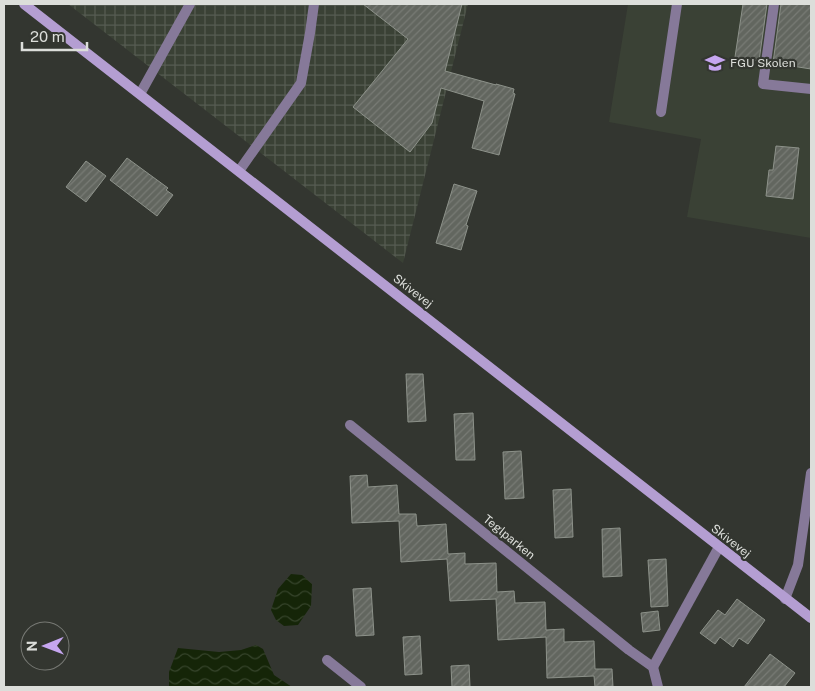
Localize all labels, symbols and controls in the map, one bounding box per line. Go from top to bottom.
scale bar [22,20,88,52]
text: 20 m [30,28,65,45]
school or university icon: FGU Skolen [704,52,726,74]
place label: FGU Skolen [730,56,796,70]
street label: Skivevej [390,271,436,311]
street label: Teglparken [480,512,538,562]
street label: Skivevej [708,521,754,561]
north arrow [20,621,70,671]
text: N [24,641,40,652]

